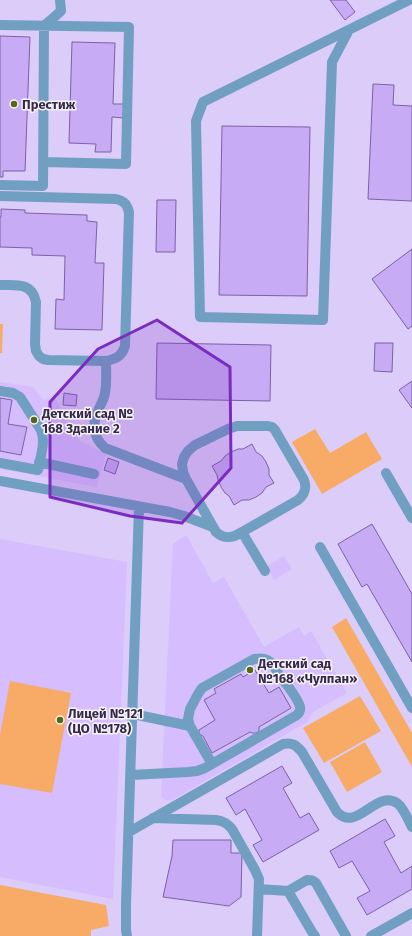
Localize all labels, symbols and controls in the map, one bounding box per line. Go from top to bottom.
place label: Престиж [22,97,76,112]
marker: Престиж [9,99,19,109]
place label: Детский сад № 168 Здание 2 [41,406,133,436]
marker: Детский сад № 168 Здание 2 [29,415,39,425]
place label: Детский сад №168 «Чулпан» [257,656,357,686]
marker: Детский сад №168 «Чулпан» [245,665,255,675]
place label: Лицей №121 (ЦО №178) [68,706,143,736]
marker: Лицей №121 (ЦО №178) [55,715,65,725]

